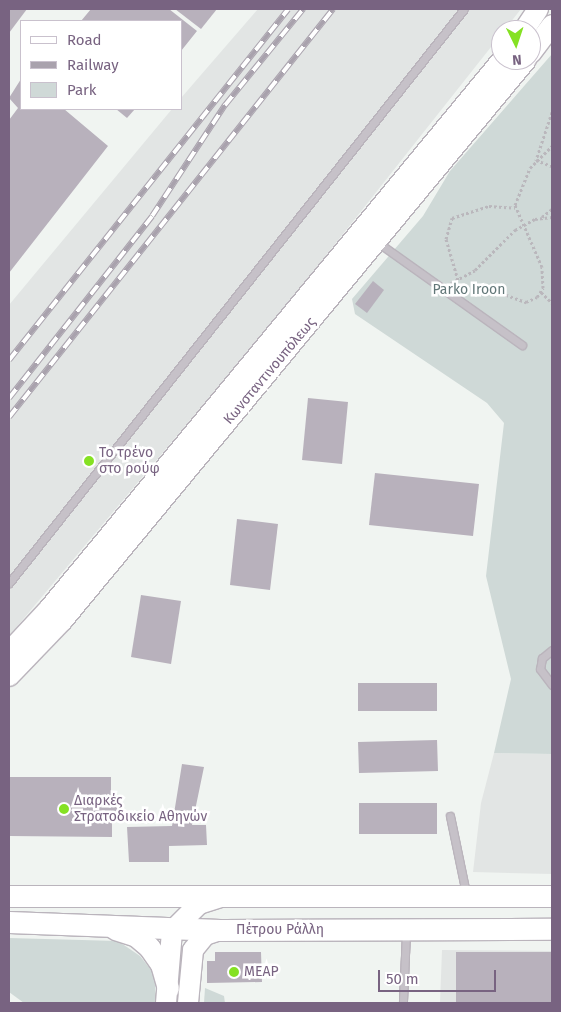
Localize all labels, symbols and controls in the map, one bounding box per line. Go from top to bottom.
legend [20,20,182,110]
north arrow [491,20,541,70]
text: Road [67,31,102,49]
text: N [512,51,522,68]
text: Railway [67,56,119,74]
text: Park [67,81,97,99]
park label: Parko Iroon [433,282,505,298]
street label: Κωνσταντινουπόλεως [220,314,320,428]
place label: Το τρένο στο ρούφ [99,445,160,478]
marker: Το τρένο στο ρούφ [83,455,95,467]
place label: Διαρκές Στρατοδικείο Αθηνών [74,793,207,826]
marker: Διαρκές Στρατοδικείο Αθηνών [58,803,70,815]
street label: Πέτρου Ράλλη [236,922,324,938]
scale bar [381,960,498,992]
place label: MEAP [244,964,279,980]
marker: MEAP [228,966,240,978]
text: 50 m [386,970,419,988]

